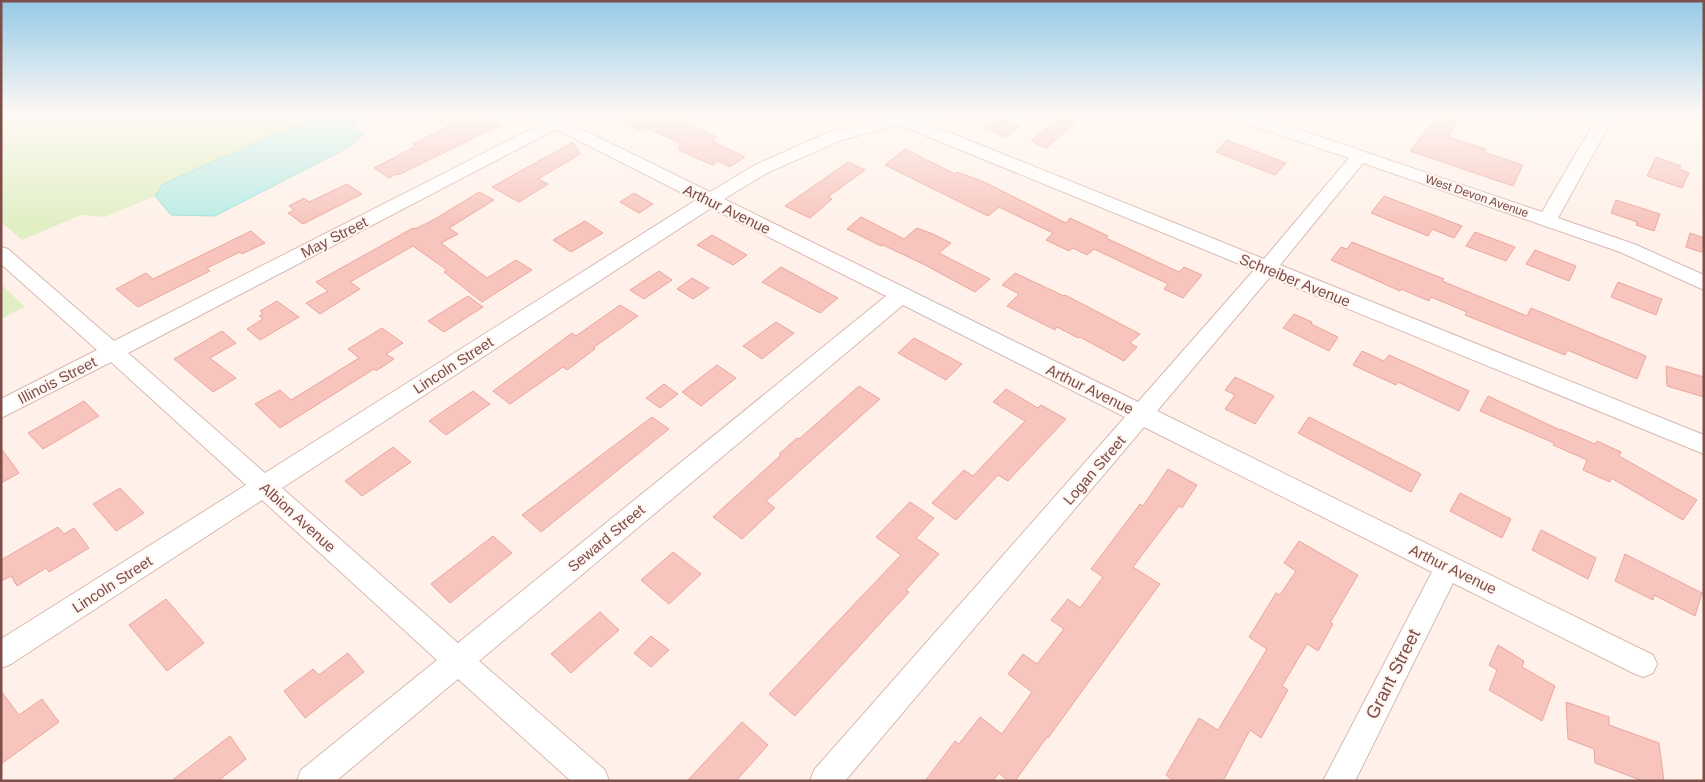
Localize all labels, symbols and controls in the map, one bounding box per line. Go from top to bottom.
street label: West Devon Avenue [1424,172,1531,220]
street label: Arthur Avenue [681,181,773,237]
street label: May Street [298,213,371,261]
street label: Schreiber Avenue [1237,250,1353,310]
street label: Lincoln Street [410,332,497,397]
street label: Illinois Street [15,353,100,407]
street label: Arthur Avenue [1044,361,1136,417]
street label: Logan Street [1059,431,1129,508]
street label: Albion Avenue [257,479,339,555]
street label: Seward Street [564,500,649,575]
street label: Arthur Avenue [1407,541,1499,597]
street label: Lincoln Street [69,551,156,616]
street label: Grant Street [1362,626,1424,722]

